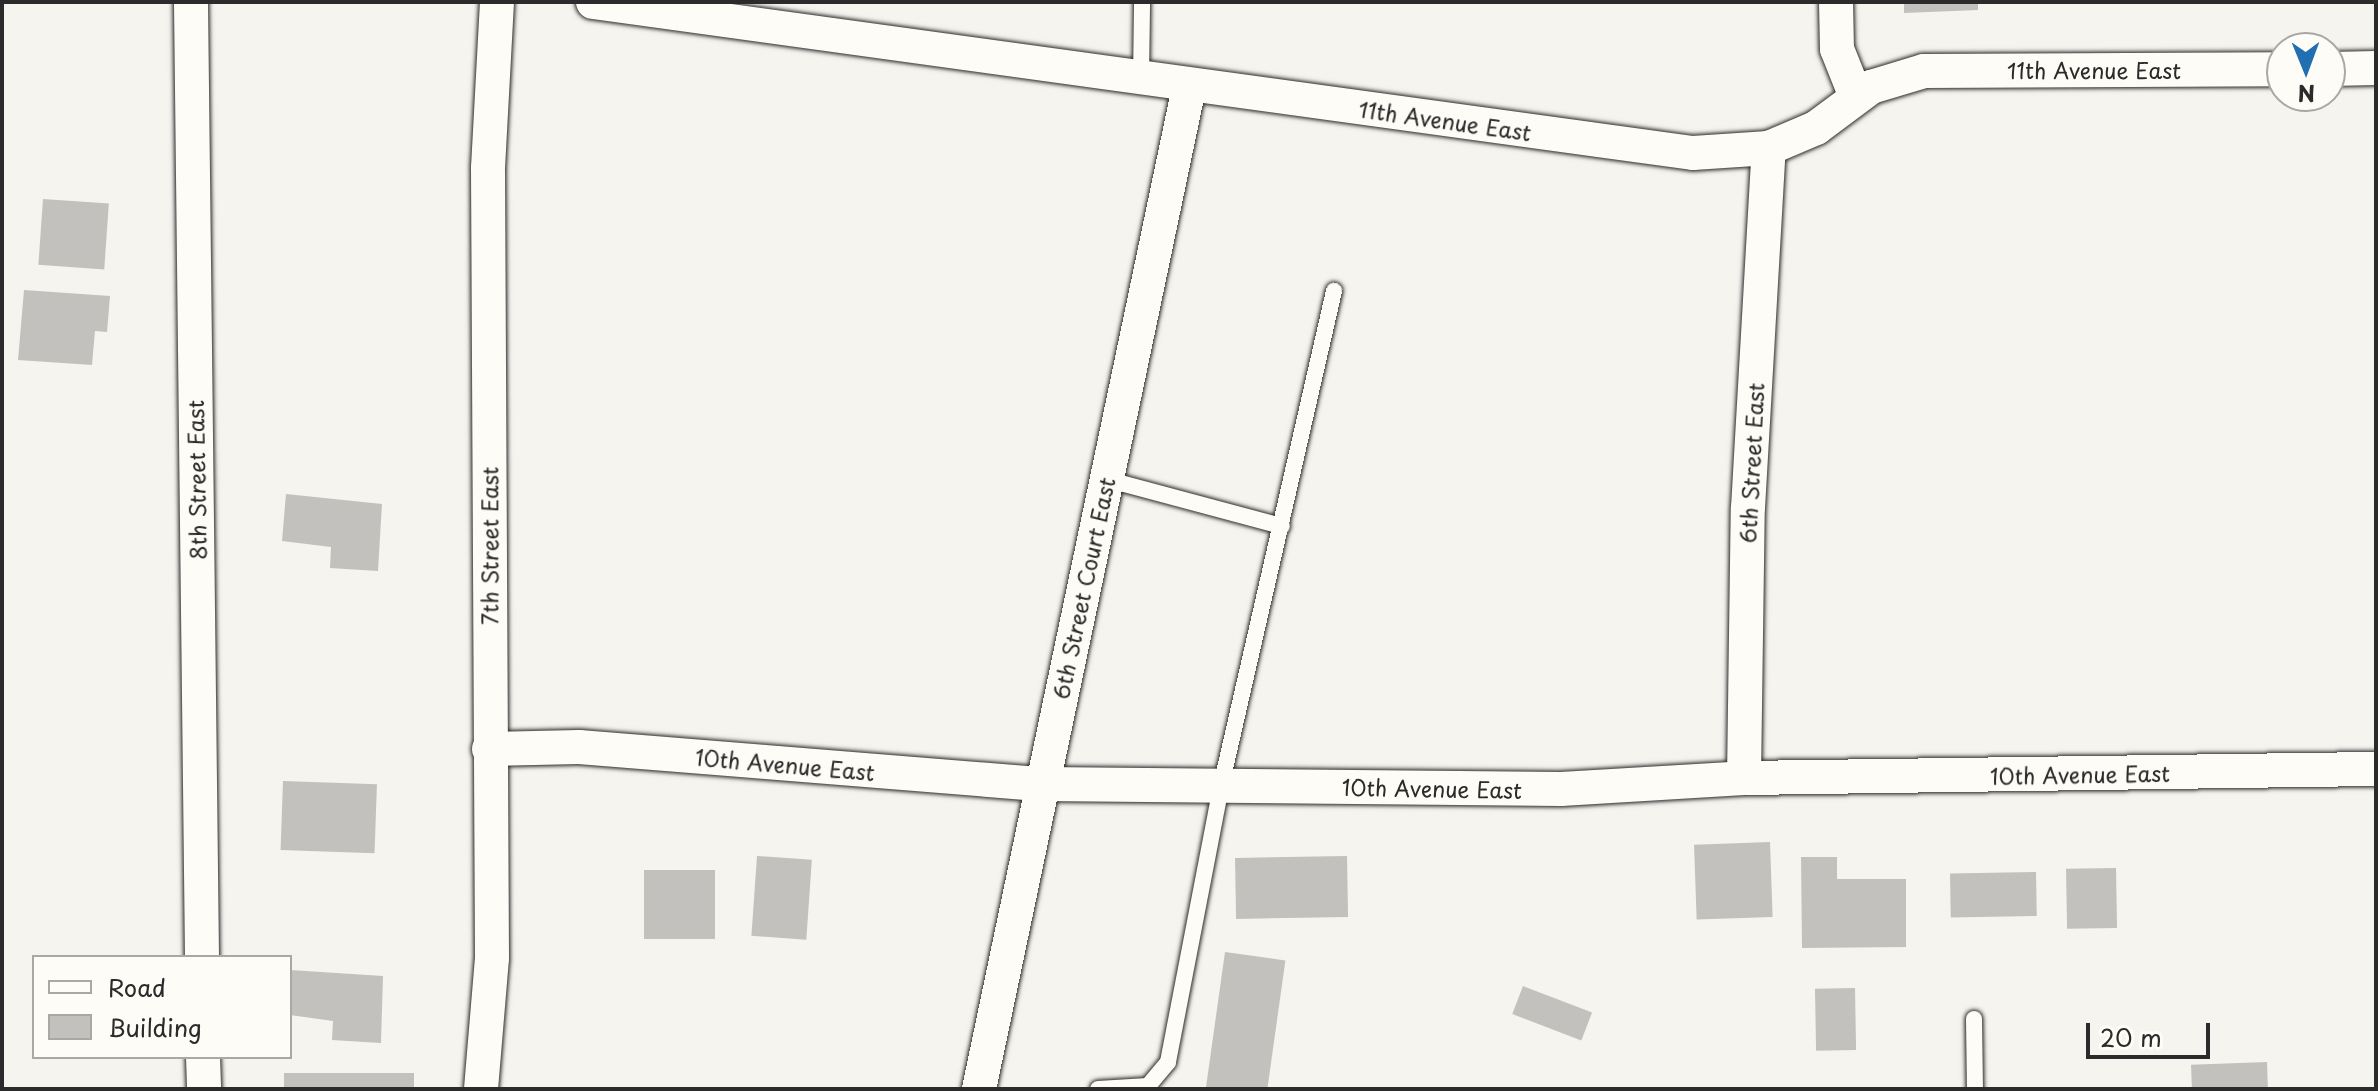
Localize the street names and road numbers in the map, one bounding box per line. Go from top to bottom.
street label: 11th Avenue East [2006,57,2182,83]
street label: 11th Avenue East [1356,95,1534,145]
street label: 6th Street East [1734,381,1768,545]
street label: 8th Street East [181,399,211,561]
street label: 7th Street East [476,466,502,626]
street label: 6th Street Court East [1046,472,1120,704]
street label: 10th Avenue East [693,743,877,785]
street label: 10th Avenue East [1989,759,2171,789]
street label: 10th Avenue East [1341,773,1523,803]

